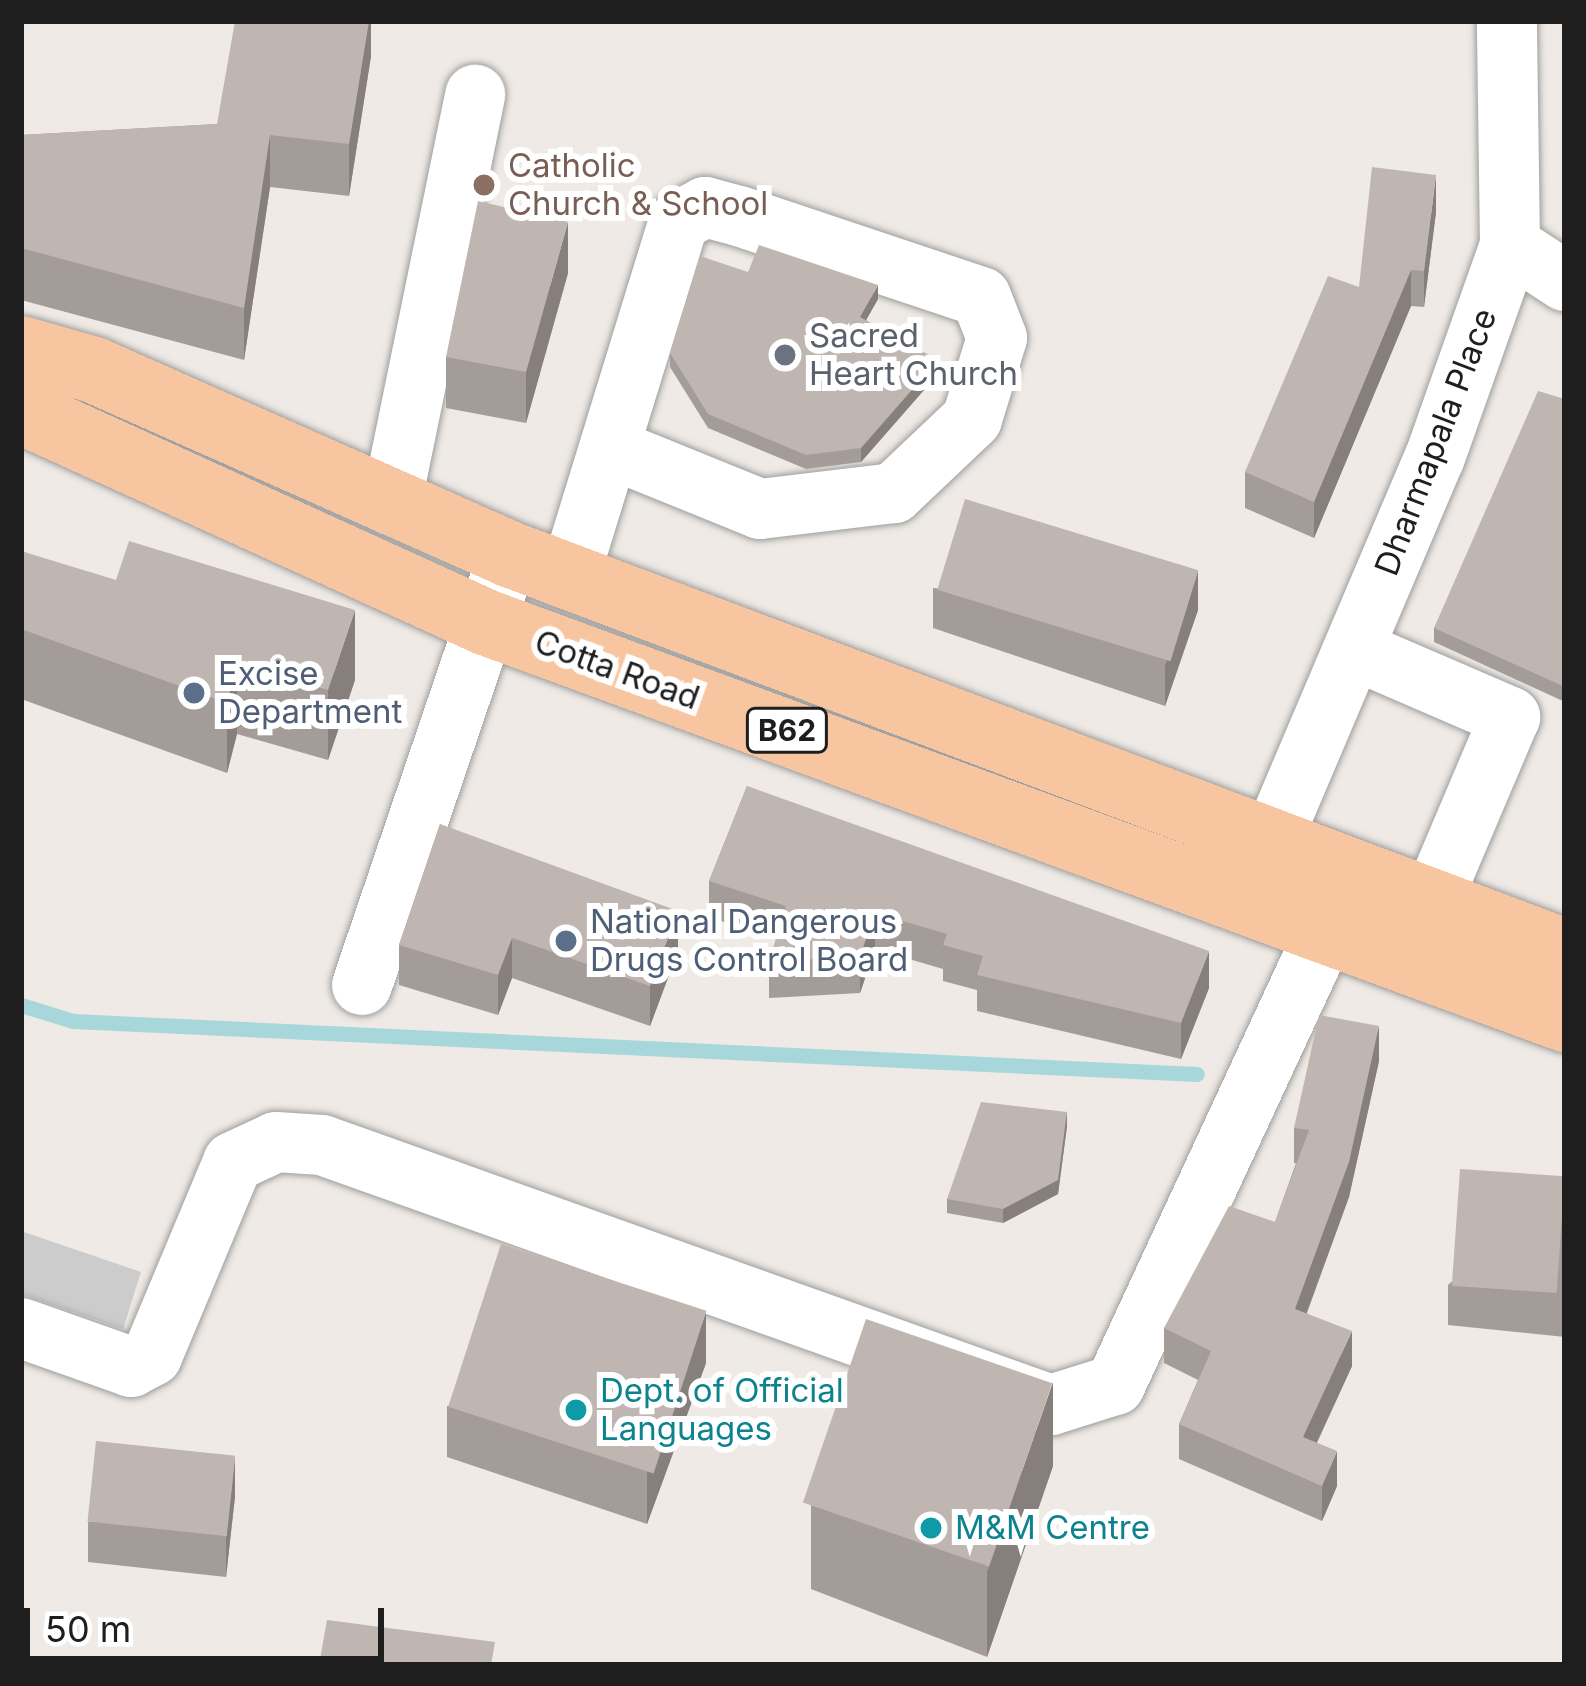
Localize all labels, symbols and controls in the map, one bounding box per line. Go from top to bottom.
place label: Catholic Church & School [508,146,768,224]
marker: Catholic Church & School [471,172,497,198]
street label: Dharmapala Place [1367,303,1505,581]
place label: Sacred Heart Church [809,316,1018,394]
marker: Sacred Heart Church [772,342,798,368]
street label: Cotta Road [529,622,705,718]
place label: Excise Department [218,654,402,732]
marker: Excise Department [181,680,207,706]
road number: B62 [745,706,829,754]
place label: National Dangerous Drugs Control Board [590,902,908,980]
marker: National Dangerous Drugs Control Board [553,928,579,954]
place label: Dept. of Official Languages [600,1371,844,1449]
marker: Dept. of Official Languages [563,1397,589,1423]
place label: M&M Centre [955,1508,1150,1548]
marker: M&M Centre [918,1515,944,1541]
scale bar [30,1584,390,1658]
text: 50 m [45,1607,131,1651]

